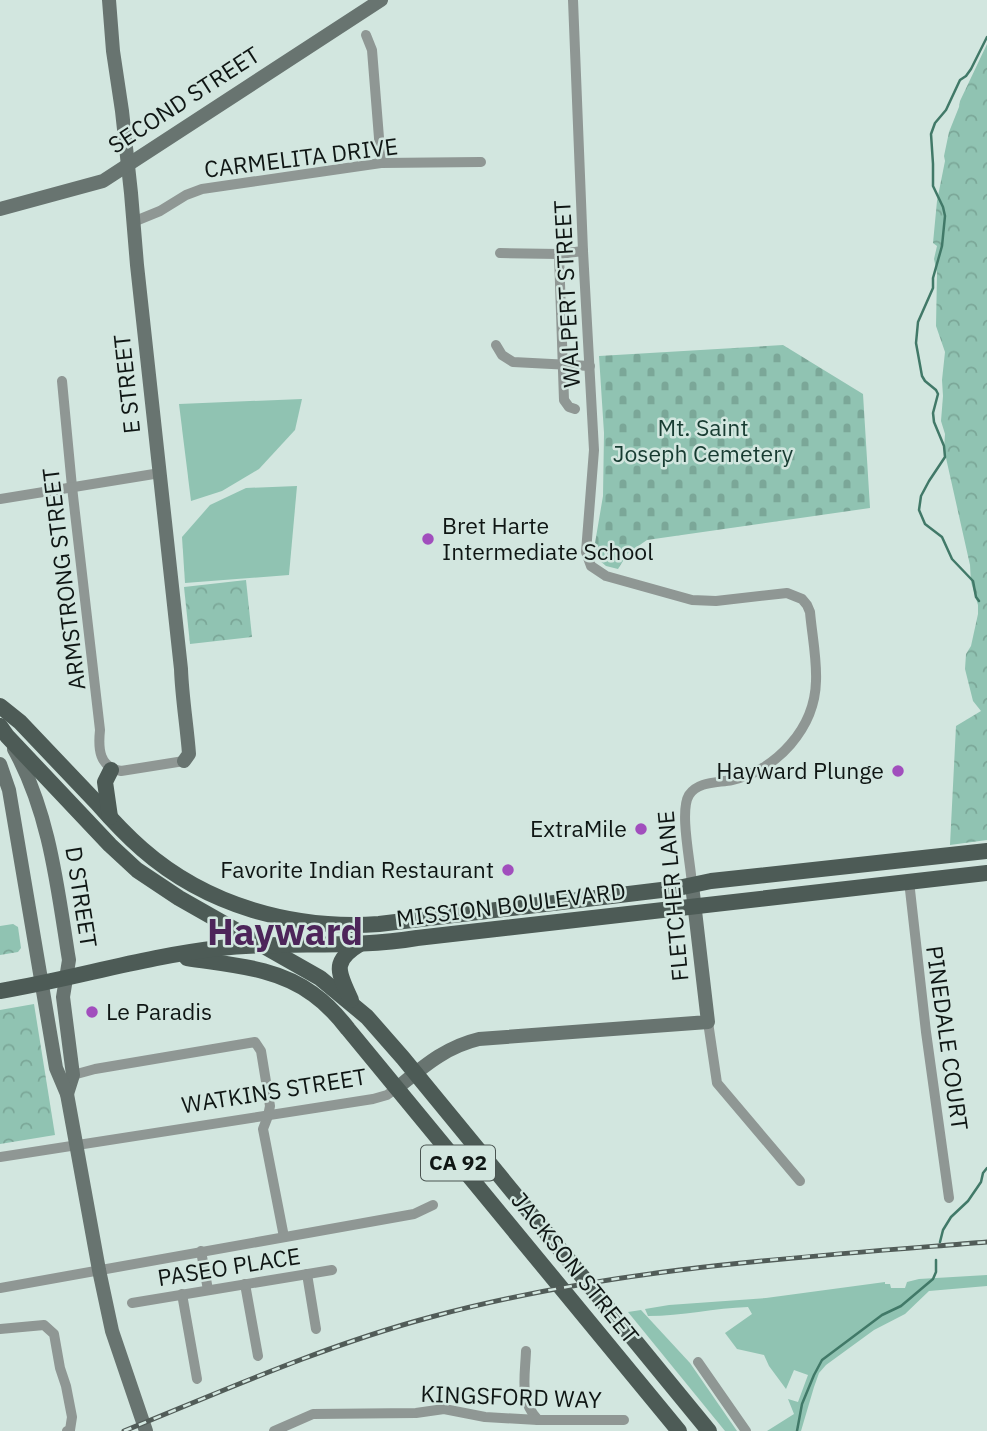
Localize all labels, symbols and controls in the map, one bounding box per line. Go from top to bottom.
street label: SECOND STREET [102,39,265,159]
street label: CARMELITA DRIVE [202,130,399,184]
street label: WALPERT STREET [546,200,586,389]
street label: E STREET [106,333,146,435]
park label: Mt. Saint Joseph Cemetery [613,412,794,468]
street label: ARMSTRONG STREET [34,466,92,692]
place label: Bret Harte Intermediate School [442,510,653,566]
marker: Bret Harte Intermediate School [420,531,436,547]
place label: Hayward Plunge [716,755,884,785]
marker: Hayward Plunge [890,763,906,779]
street label: FLETCHER LANE [650,810,694,983]
place label: ExtraMile [530,813,627,843]
marker: ExtraMile [633,821,649,837]
street label: D STREET [59,844,105,949]
place label: Favorite Indian Restaurant [220,854,494,884]
marker: Favorite Indian Restaurant [500,862,516,878]
street label: MISSION BOULEVARD [394,875,627,933]
district label: Hayward [207,907,363,955]
street label: PINEDALE COURT [920,944,976,1132]
place label: Le Paradis [106,996,212,1026]
marker: Le Paradis [84,1004,100,1020]
street label: WATKINS STREET [179,1061,368,1119]
road number: CA 92 [421,1146,495,1180]
street label: JACKSON STREET [505,1185,646,1349]
street label: PASEO PLACE [155,1240,302,1292]
street label: KINGSFORD WAY [420,1378,602,1414]

